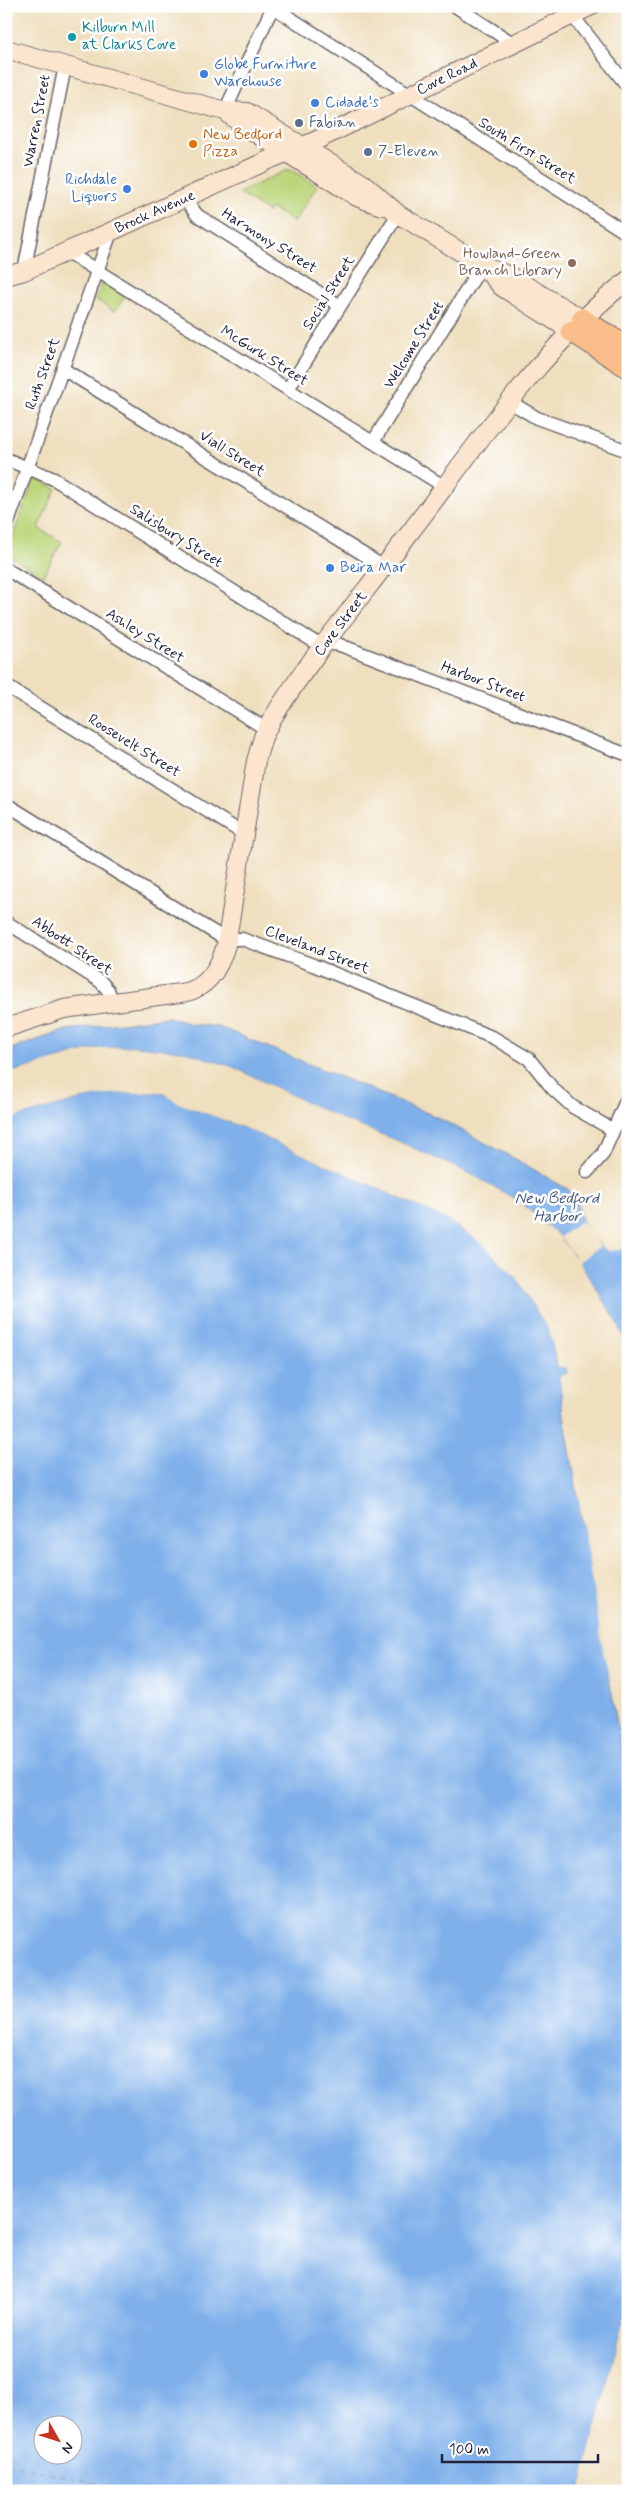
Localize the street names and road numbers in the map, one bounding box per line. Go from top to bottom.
street label: Cove Road [413,54,481,100]
street label: Warren Street [18,73,56,169]
street label: South First Street [474,113,580,189]
street label: Brock Avenue [112,185,198,239]
street label: Harmony Street [217,204,321,278]
street label: Social Street [298,252,360,334]
street label: Welcome Street [379,297,449,392]
street label: McGurk Street [216,321,312,391]
street label: Ruth Street [21,335,65,413]
street label: Viall Street [195,426,269,482]
street label: Salisbury Street [126,499,227,573]
street label: Cove Street [310,587,372,661]
street label: Ashley Street [102,604,188,668]
street label: Harbor Street [438,657,528,707]
street label: Roosevelt Street [84,710,184,782]
street label: Abbott Street [28,912,116,981]
street label: Cleveland Street [262,921,372,979]

